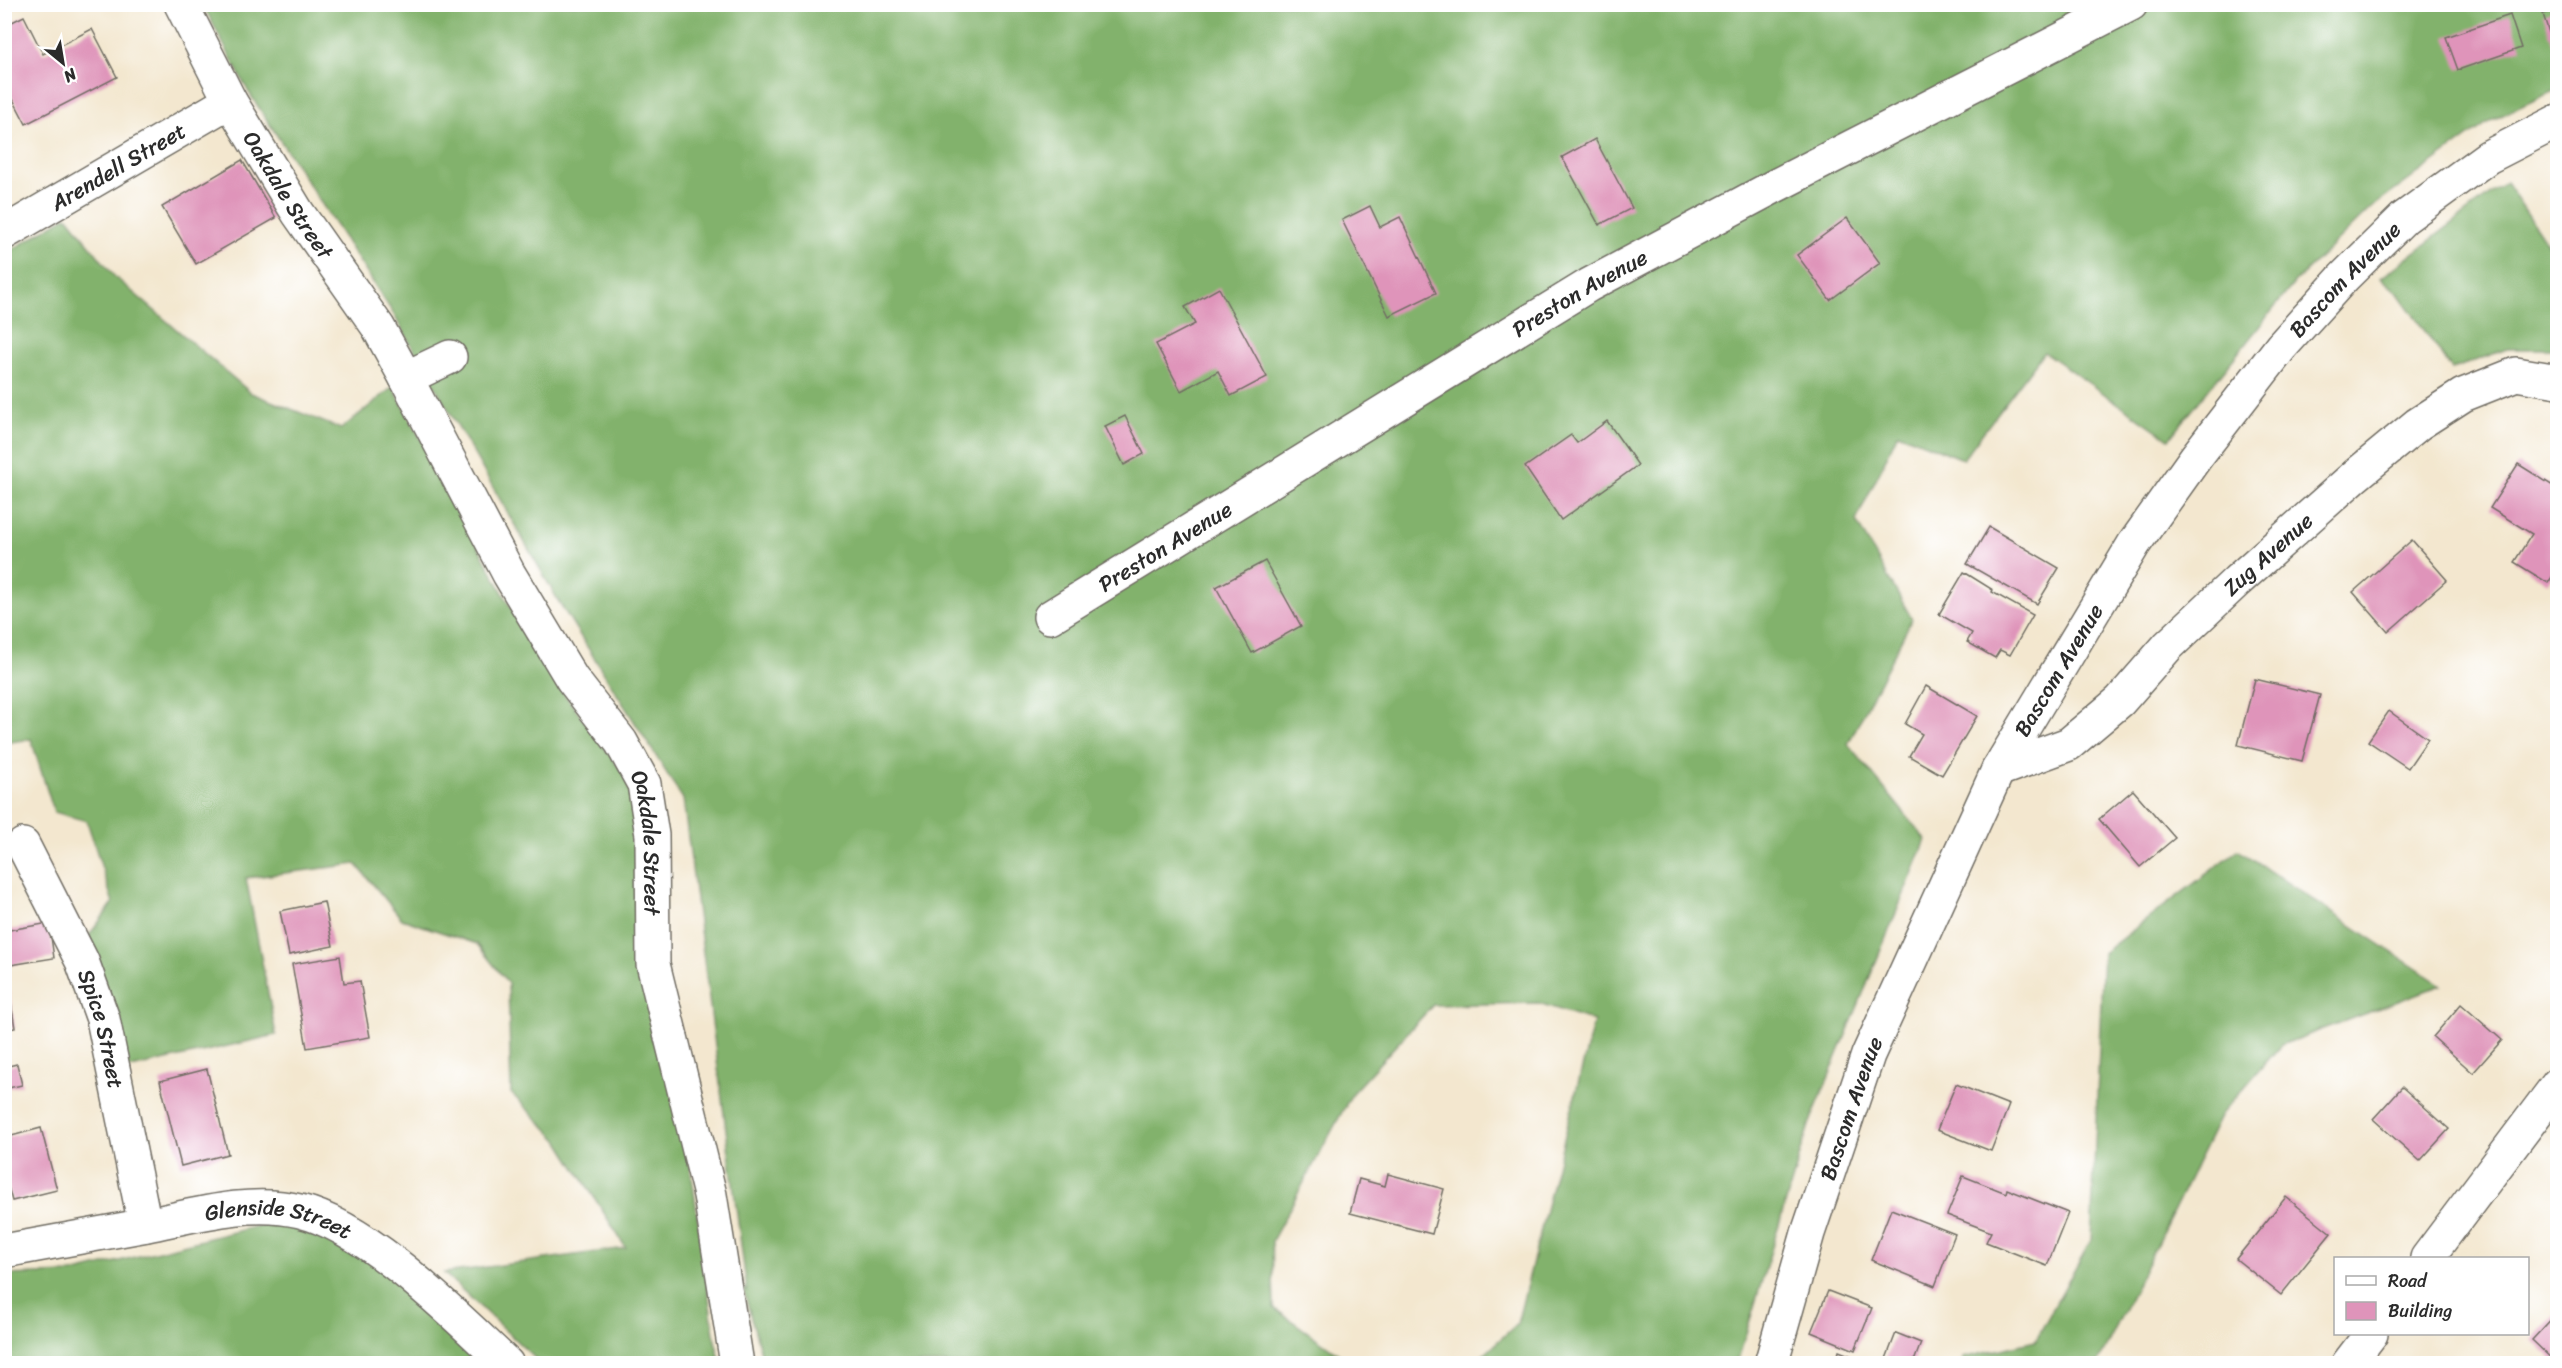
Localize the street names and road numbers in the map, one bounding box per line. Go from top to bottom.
street label: Arendell Street [42,111,194,222]
street label: Oakdale Street [233,123,345,268]
street label: Bascom Avenue [2279,211,2410,347]
street label: Preston Avenue [1504,238,1655,348]
street label: Preston Avenue [1090,490,1240,603]
street label: Zug Avenue [2213,502,2322,605]
street label: Bascom Avenue [2003,596,2114,744]
street label: Oakdale Street [620,762,672,916]
street label: Spice Street [67,963,136,1092]
street label: Bascom Avenue [1808,1030,1894,1185]
street label: Glenside Street [202,1187,360,1250]

